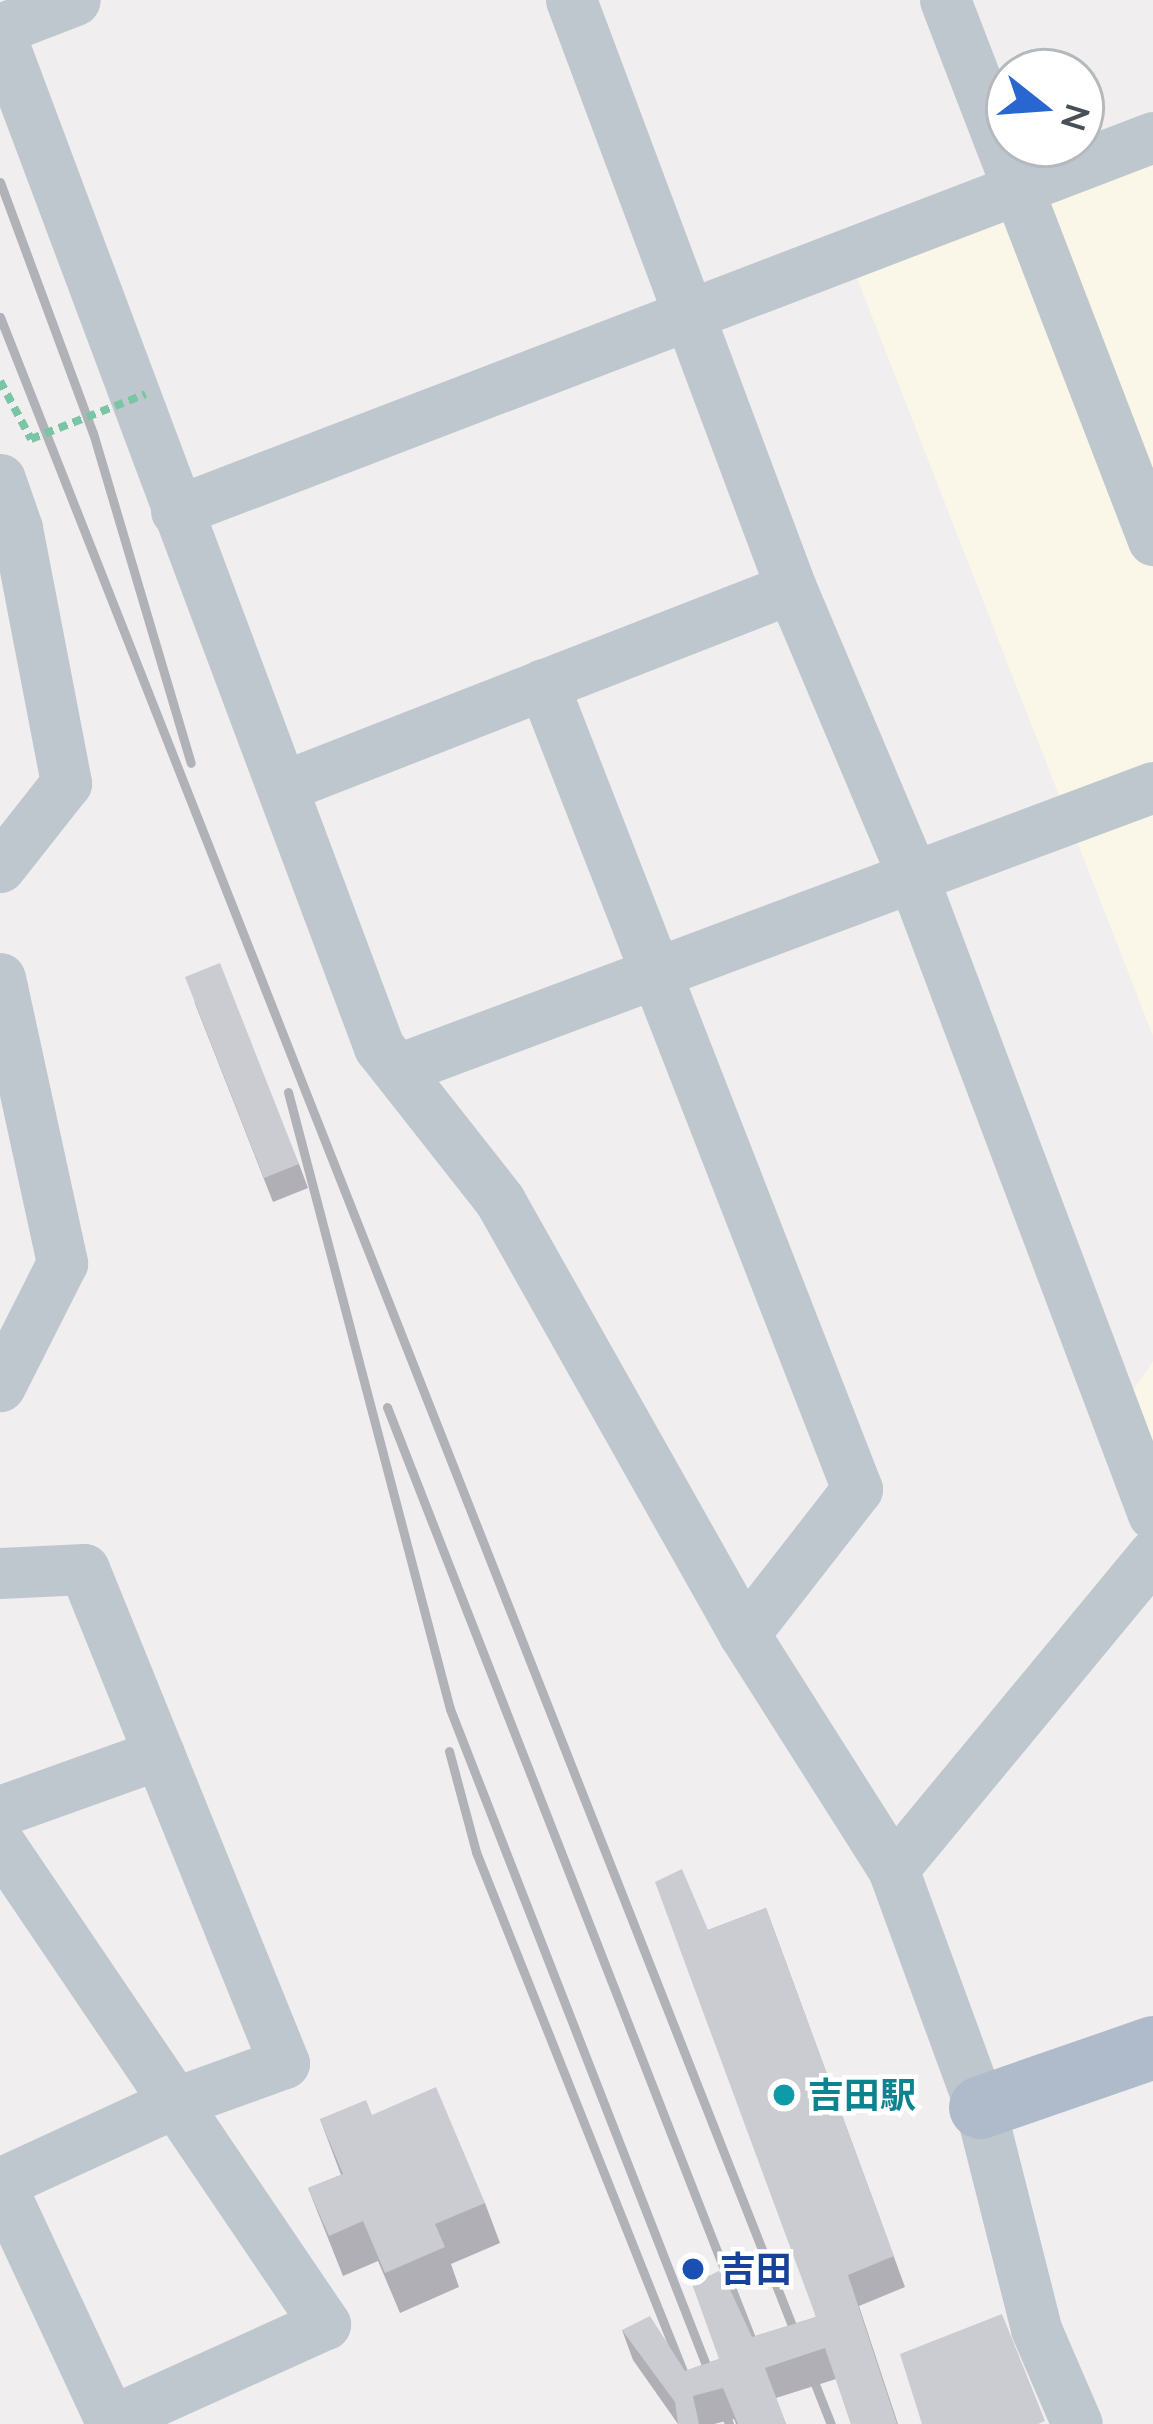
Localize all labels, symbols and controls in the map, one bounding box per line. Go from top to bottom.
north arrow [985,48,1105,168]
text: N [1054,100,1099,136]
place label: 吉田駅 [808,2073,916,2117]
marker: 吉田駅 [771,2082,797,2108]
place label: 吉田 [720,2247,792,2291]
marker: 吉田 [677,2253,709,2285]

